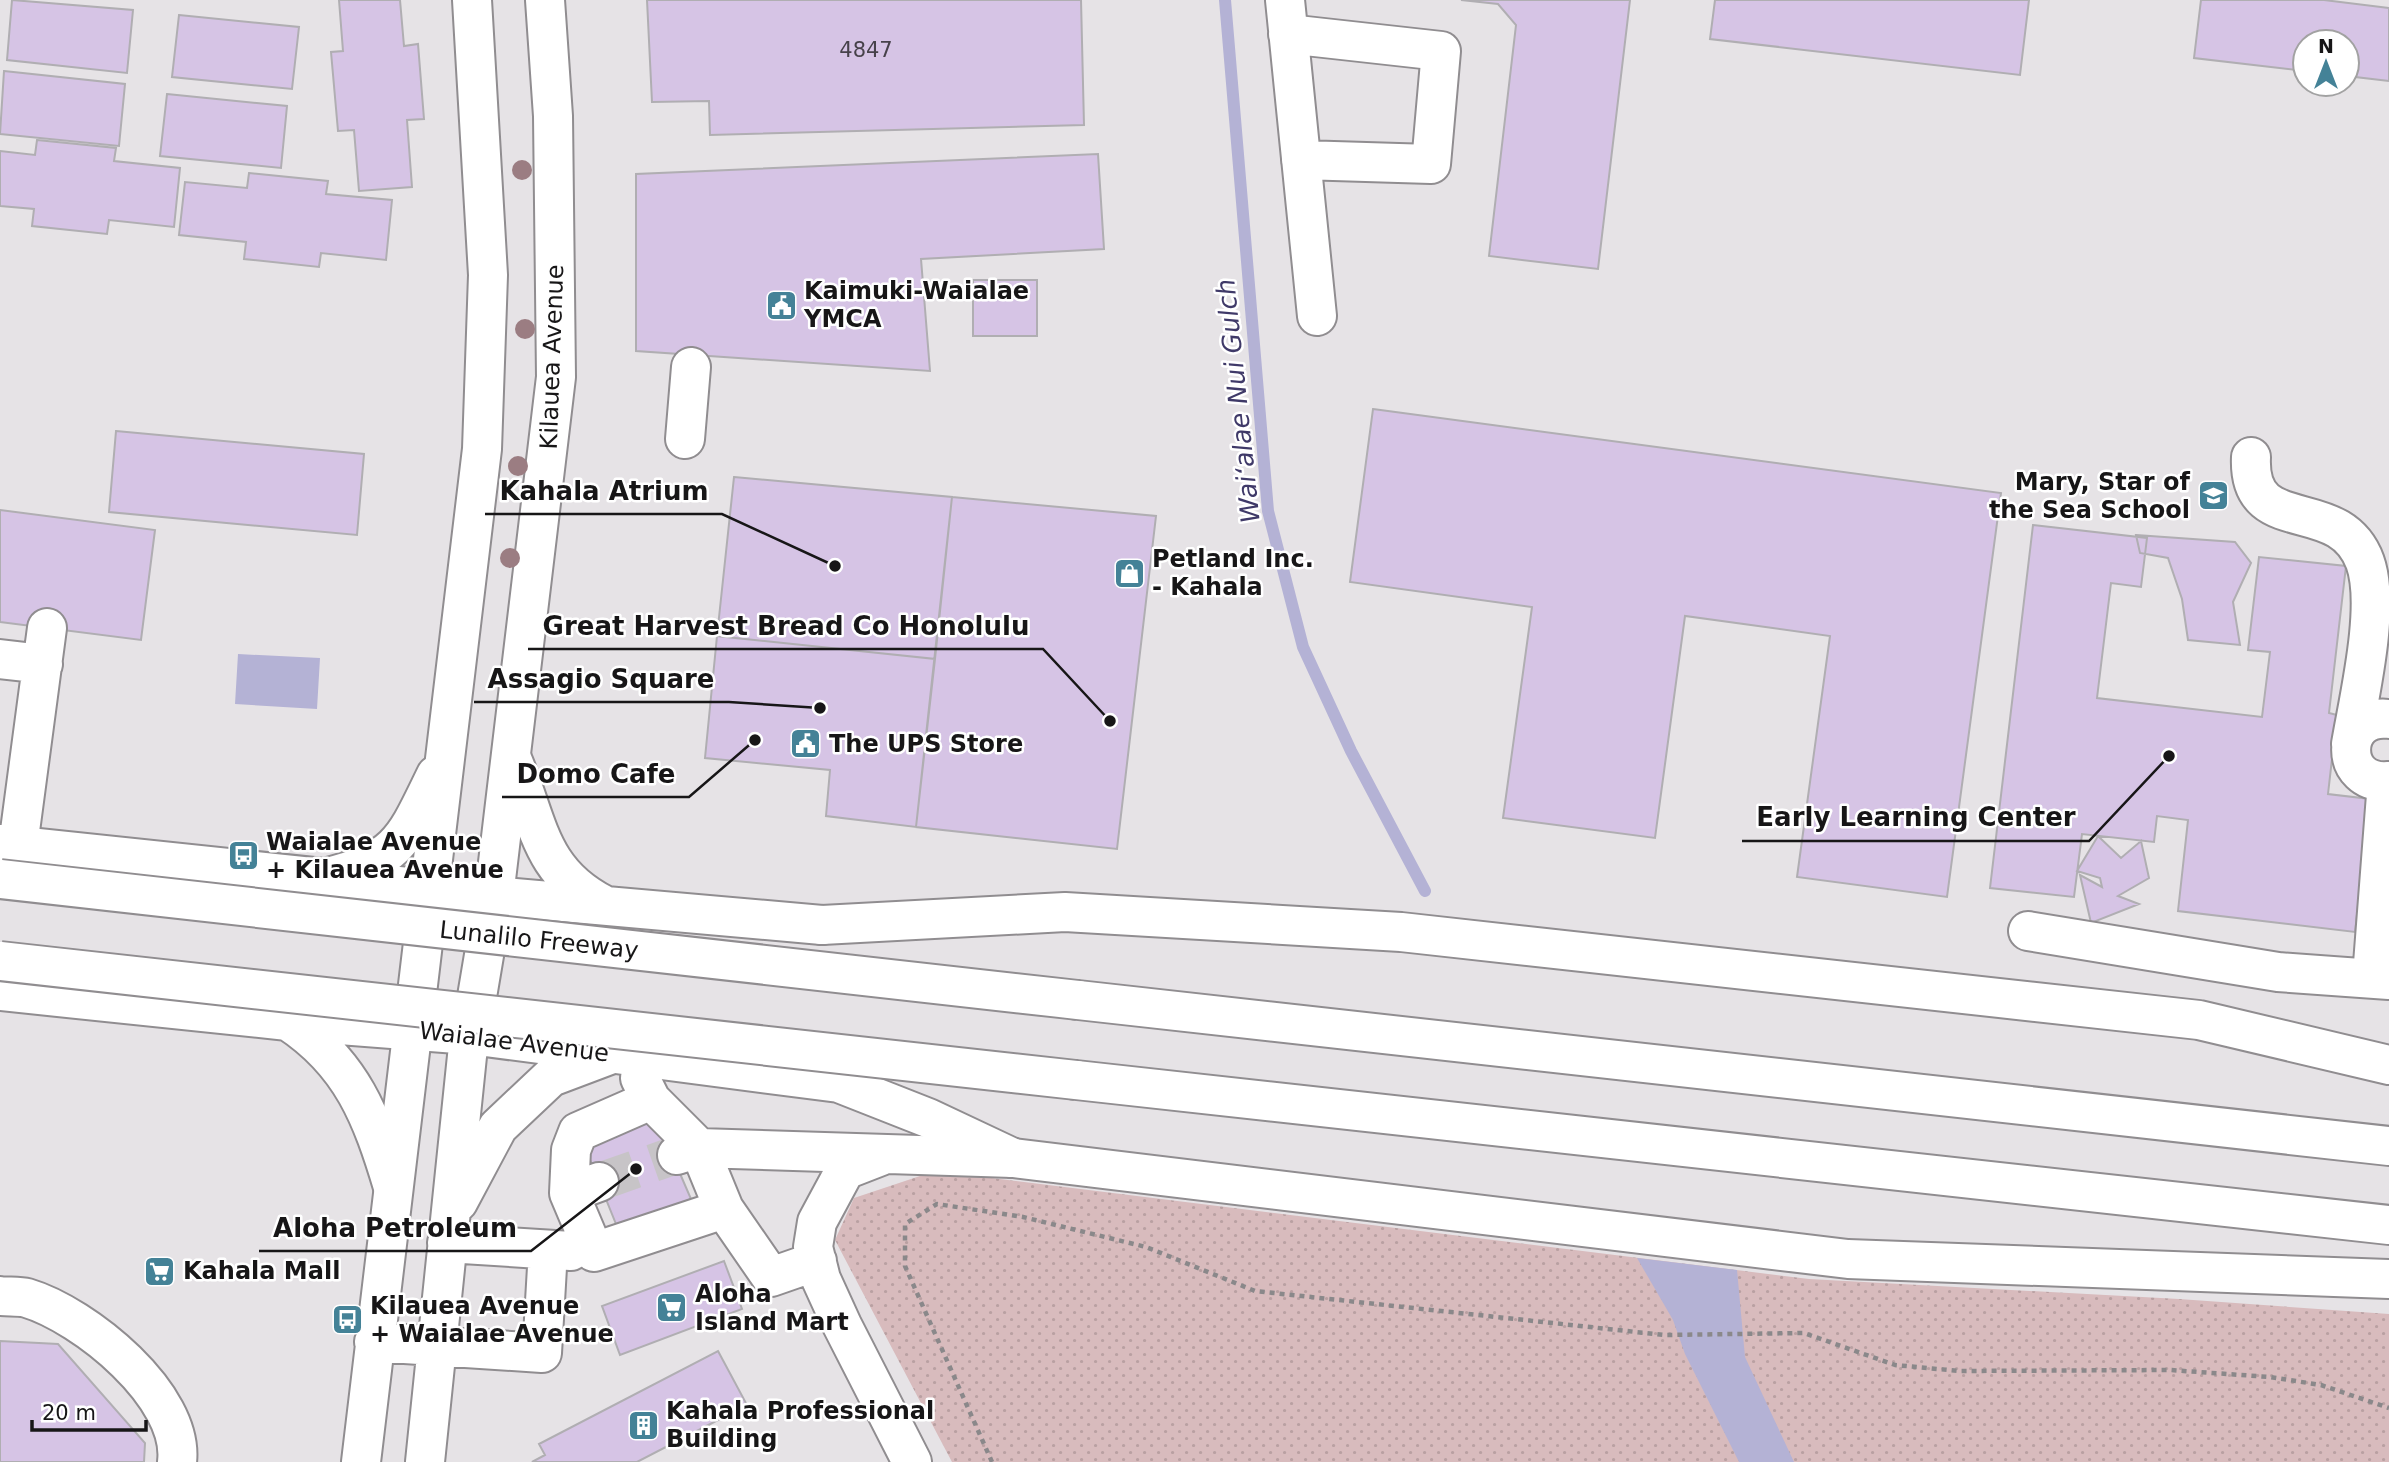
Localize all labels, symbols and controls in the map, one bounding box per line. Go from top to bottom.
north arrow [2291,28,2361,98]
text: N [2318,35,2334,57]
house number: 4847 [839,38,893,62]
street label: Kilauea Avenue [535,264,569,450]
place label: Kaimuki-Waialae YMCA [803,277,1029,333]
water label: Waiʻalae Nui Gulch [1210,278,1266,524]
public building icon: Kaimuki-Waialae YMCA [764,288,798,322]
callout: Kahala Atrium [485,467,722,514]
place label: Mary, Star of the Sea School [1989,468,2191,524]
text: Kahala Atrium [499,476,709,506]
school or university icon: Mary, Star of the Sea School [2196,479,2230,513]
place label: Petland Inc. - Kahala [1152,545,1314,601]
shop icon: Petland Inc. - Kahala [1112,556,1146,590]
callout: Great Harvest Bread Co Honolulu [528,602,1043,649]
text: Great Harvest Bread Co Honolulu [543,611,1029,641]
callout: Assagio Square [474,655,729,702]
text: Assagio Square [488,664,714,694]
public building icon: The UPS Store [789,727,823,761]
place label: The UPS Store [829,730,1023,758]
callout: Domo Cafe [502,750,689,797]
text: Domo Cafe [516,759,676,789]
callout: Early Learning Center [1742,794,2089,841]
text: Early Learning Center [1756,802,2076,832]
place label: Waialae Avenue + Kilauea Avenue [266,828,504,884]
bus stop icon: Waialae Avenue + Kilauea Avenue [226,839,260,873]
street label: Lunalilo Freeway [438,916,640,964]
street label: Waialae Avenue [417,1016,611,1068]
callout: Aloha Petroleum [259,1204,531,1251]
text: Aloha Petroleum [273,1213,517,1243]
supermarket icon: Kahala Mall [143,1254,177,1288]
place label: Kahala Mall [183,1257,340,1285]
place label: Aloha Island Mart [695,1280,849,1336]
supermarket icon: Aloha Island Mart [655,1291,689,1325]
place label: Kilauea Avenue + Waialae Avenue [370,1292,614,1348]
bus stop icon: Kilauea Avenue + Waialae Avenue [330,1303,364,1337]
scale bar [32,1388,145,1432]
place label: Kahala Professional Building [666,1397,934,1453]
text: 20 m [42,1401,96,1425]
building icon: Kahala Professional Building [626,1408,660,1442]

